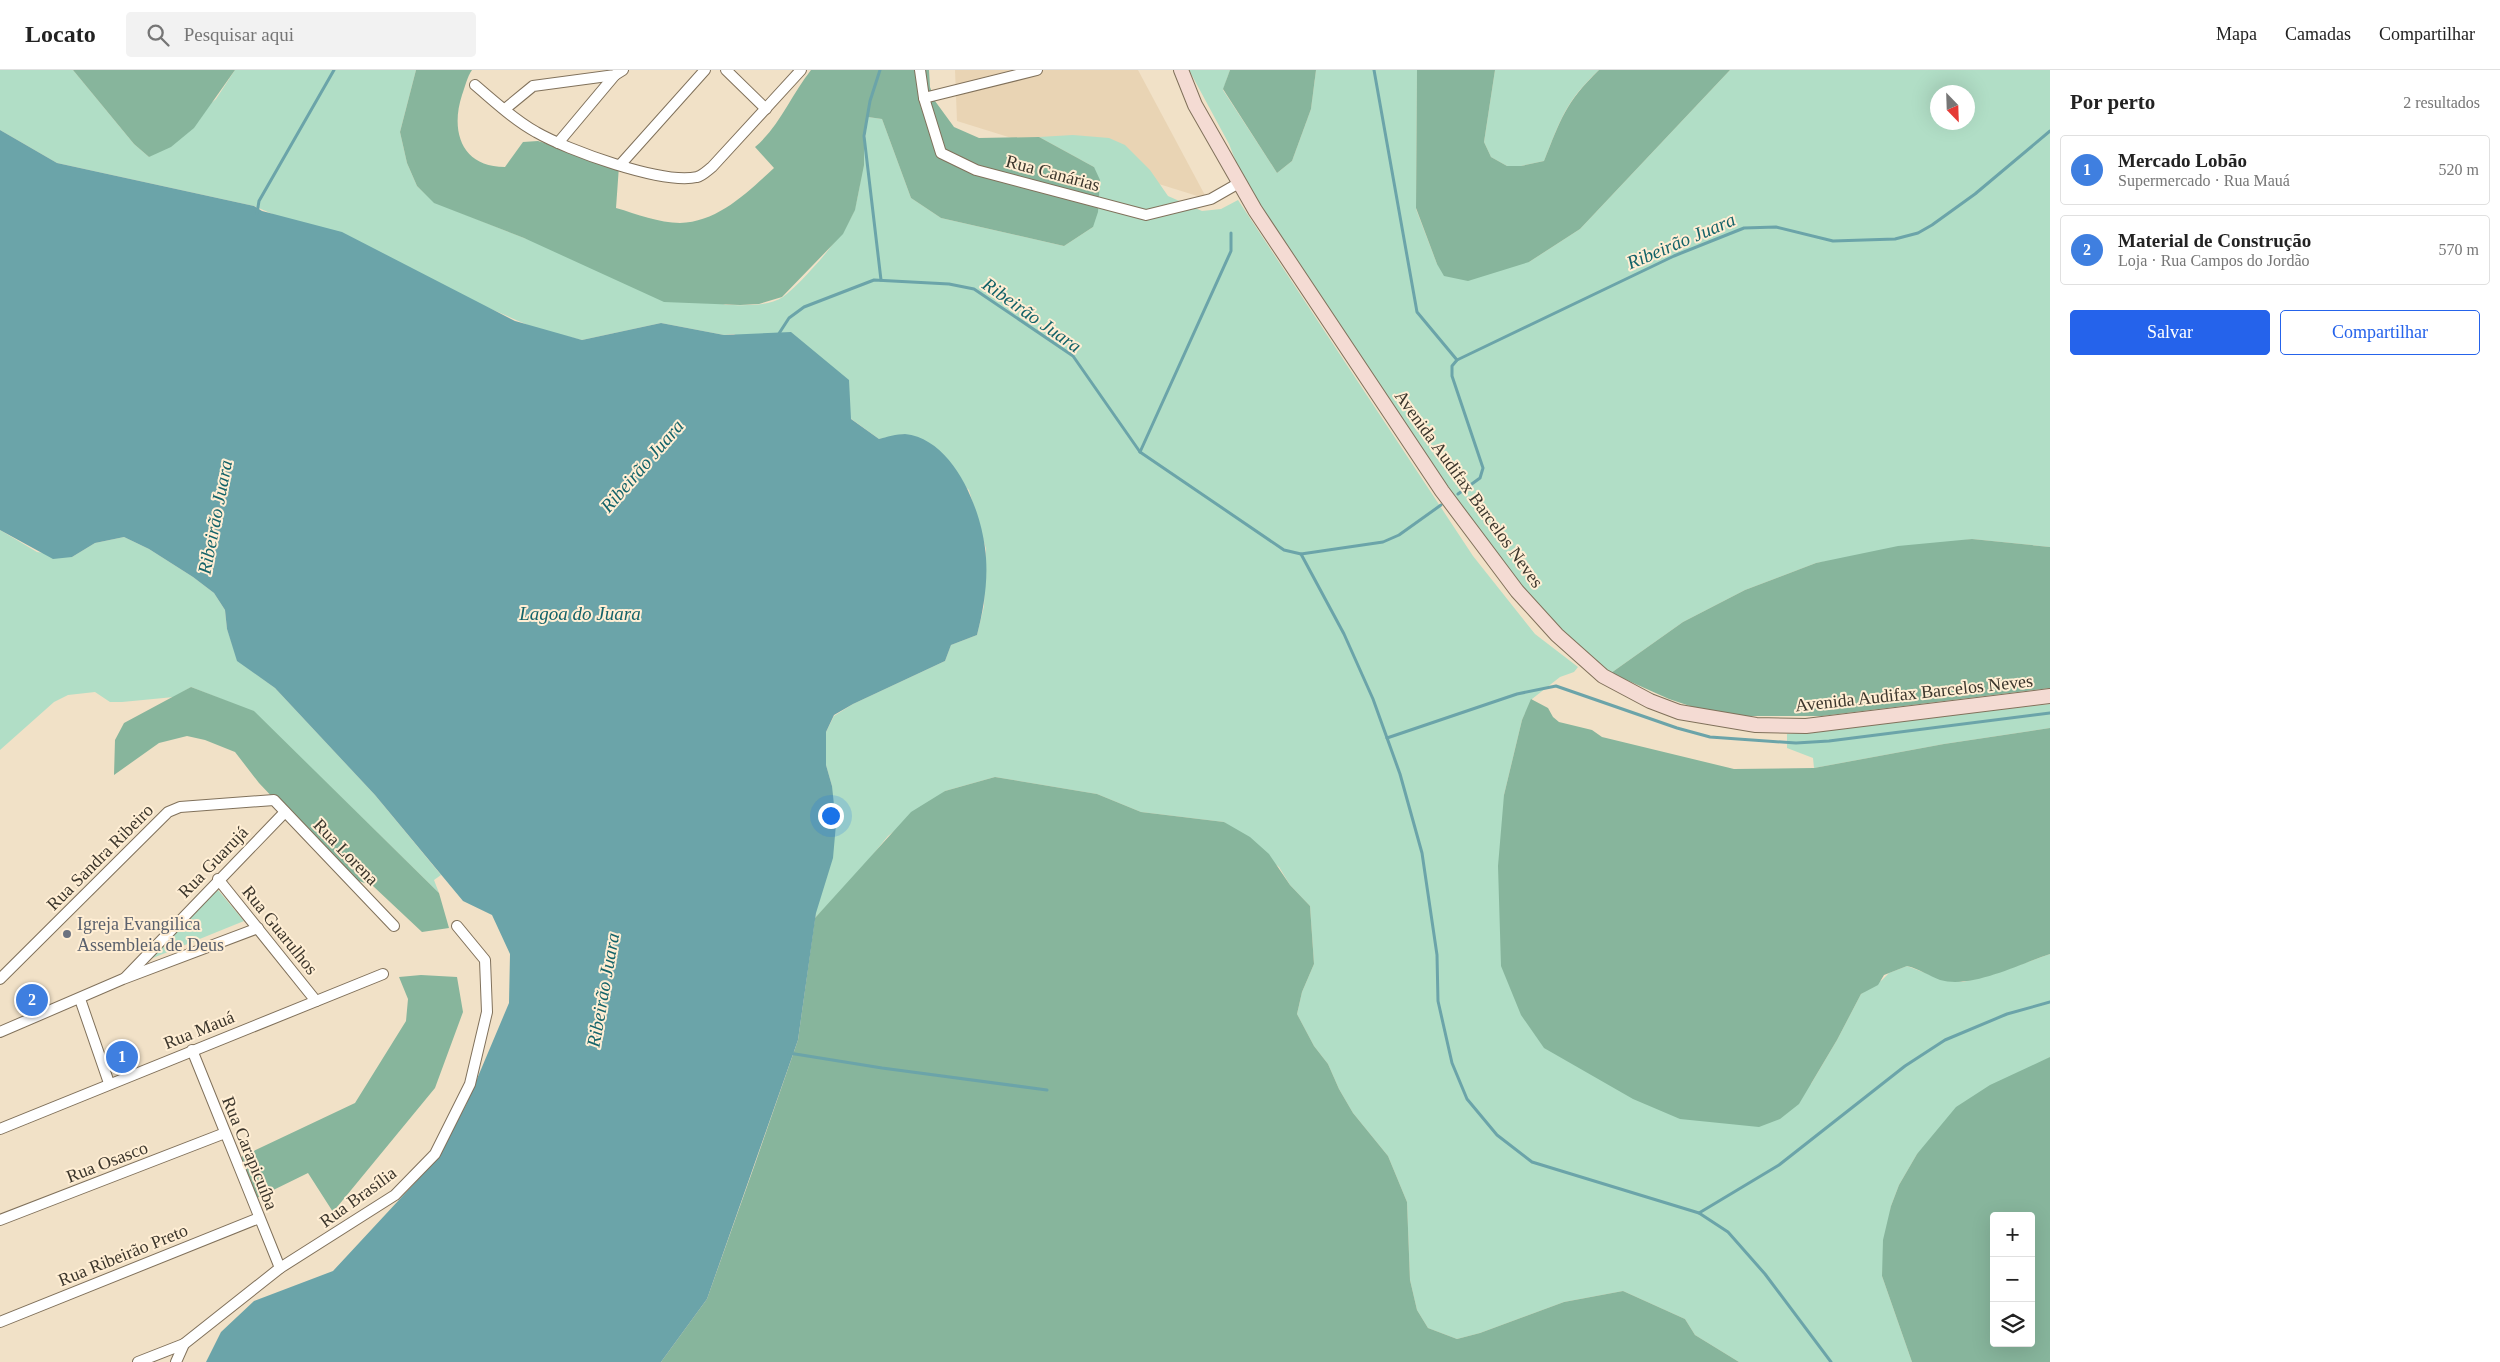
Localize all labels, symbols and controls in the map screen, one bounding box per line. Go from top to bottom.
search box [126,12,476,57]
text: Locato [25,21,96,47]
icon: search [144,21,172,49]
text: Pesquisar aqui [184,24,294,45]
text: Mapa [2216,24,2257,44]
text: Camadas [2285,24,2351,44]
text: Compartilhar [2379,24,2475,44]
north arrow [1930,85,1975,130]
text: Por perto [2070,90,2155,114]
text: 2 resultados [2403,94,2480,111]
text: Mercado Lobão [2118,150,2247,171]
street label: Rua Canárias [1004,151,1102,195]
text: 1 [2083,161,2091,178]
text: 520 m [2439,161,2479,178]
text: Supermercado · Rua Mauá [2118,172,2290,189]
water label: Ribeirão Juara [1623,209,1738,274]
text: Material de Construção [2118,230,2311,251]
text: 2 [2083,241,2091,258]
text: 570 m [2439,241,2479,258]
text: Loja · Rua Campos do Jordão [2118,252,2310,269]
water label: Ribeirão Juara [978,273,1085,357]
button: Salvar [2070,310,2270,355]
button: Compartilhar [2280,310,2480,355]
street label: Avenida Audifax Barcelos Neves [1391,386,1547,592]
water label: Ribeirão Juara [596,415,688,517]
water label: Ribeirão Juara [193,458,236,577]
water label: Lagoa do Juara [518,603,641,624]
street label: Avenida Audifax Barcelos Neves [1794,671,2034,715]
street label: Rua Sandra Ribeiro [43,800,157,914]
your location [818,803,844,829]
street label: Rua Lorena [309,815,383,889]
street label: Rua Guarujá [174,822,252,902]
street label: Rua Guarulhos [238,882,322,978]
place label: Igreja Evangilica Assembleia de Deus [77,914,224,955]
marker: Igreja Evangilica Assembleia de Deus [61,928,73,940]
water label: Ribeirão Juara [582,931,623,1050]
pin: 2 [16,981,48,1019]
street label: Rua Mauá [161,1007,237,1053]
pin: 1 [106,1038,138,1076]
street label: Rua Carapicuíba [218,1093,282,1213]
street label: Rua Osasco [64,1137,150,1187]
street label: Rua Brasília [316,1163,400,1231]
map controls [1990,1212,2035,1347]
button: + [1990,1212,2035,1257]
street label: Rua Ribeirão Preto [55,1220,191,1290]
button: − [1990,1257,2035,1302]
button: layers [1990,1302,2035,1347]

